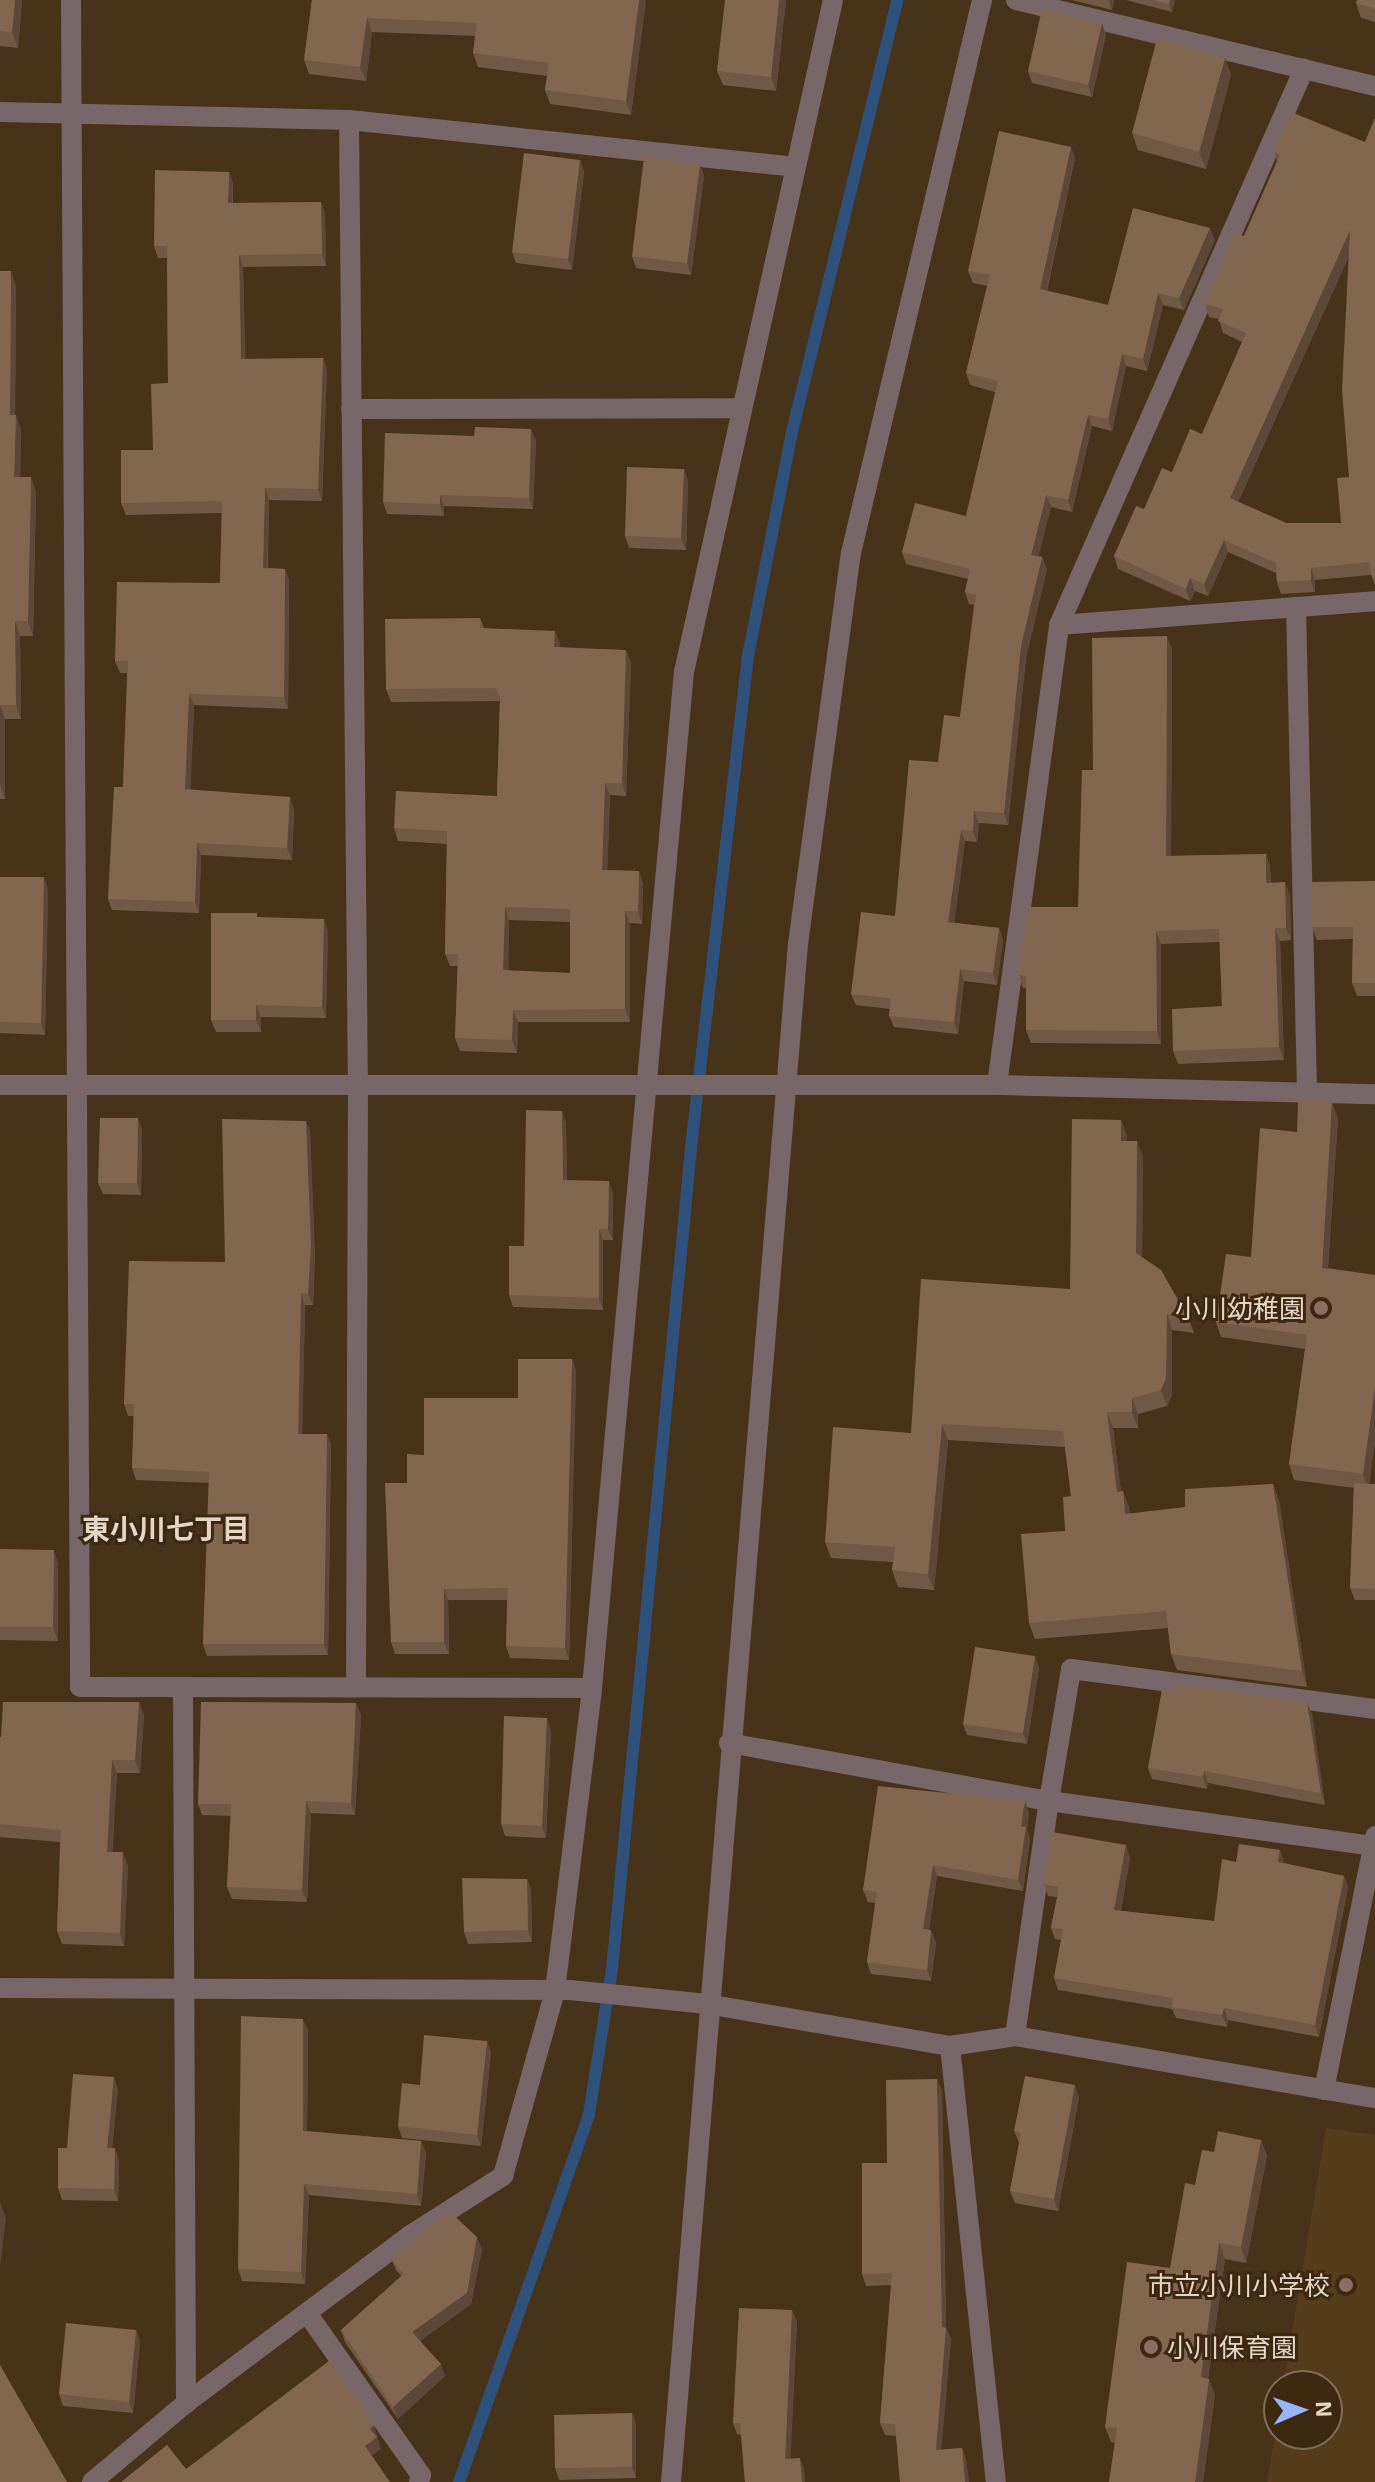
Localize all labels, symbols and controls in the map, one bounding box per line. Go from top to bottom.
place label: 小川幼稚園 [1175,1292,1305,1324]
marker: 小川幼稚園 [1312,1299,1330,1317]
district label: 東小川七丁目 [82,1511,250,1545]
place label: 市立小川小学校 [1148,2269,1330,2301]
marker: 市立小川小学校 [1337,2276,1355,2294]
place label: 小川保育園 [1167,2331,1297,2363]
marker: 小川保育園 [1142,2338,1160,2356]
north arrow [1263,2370,1343,2450]
text: N [1312,2401,1338,2418]

